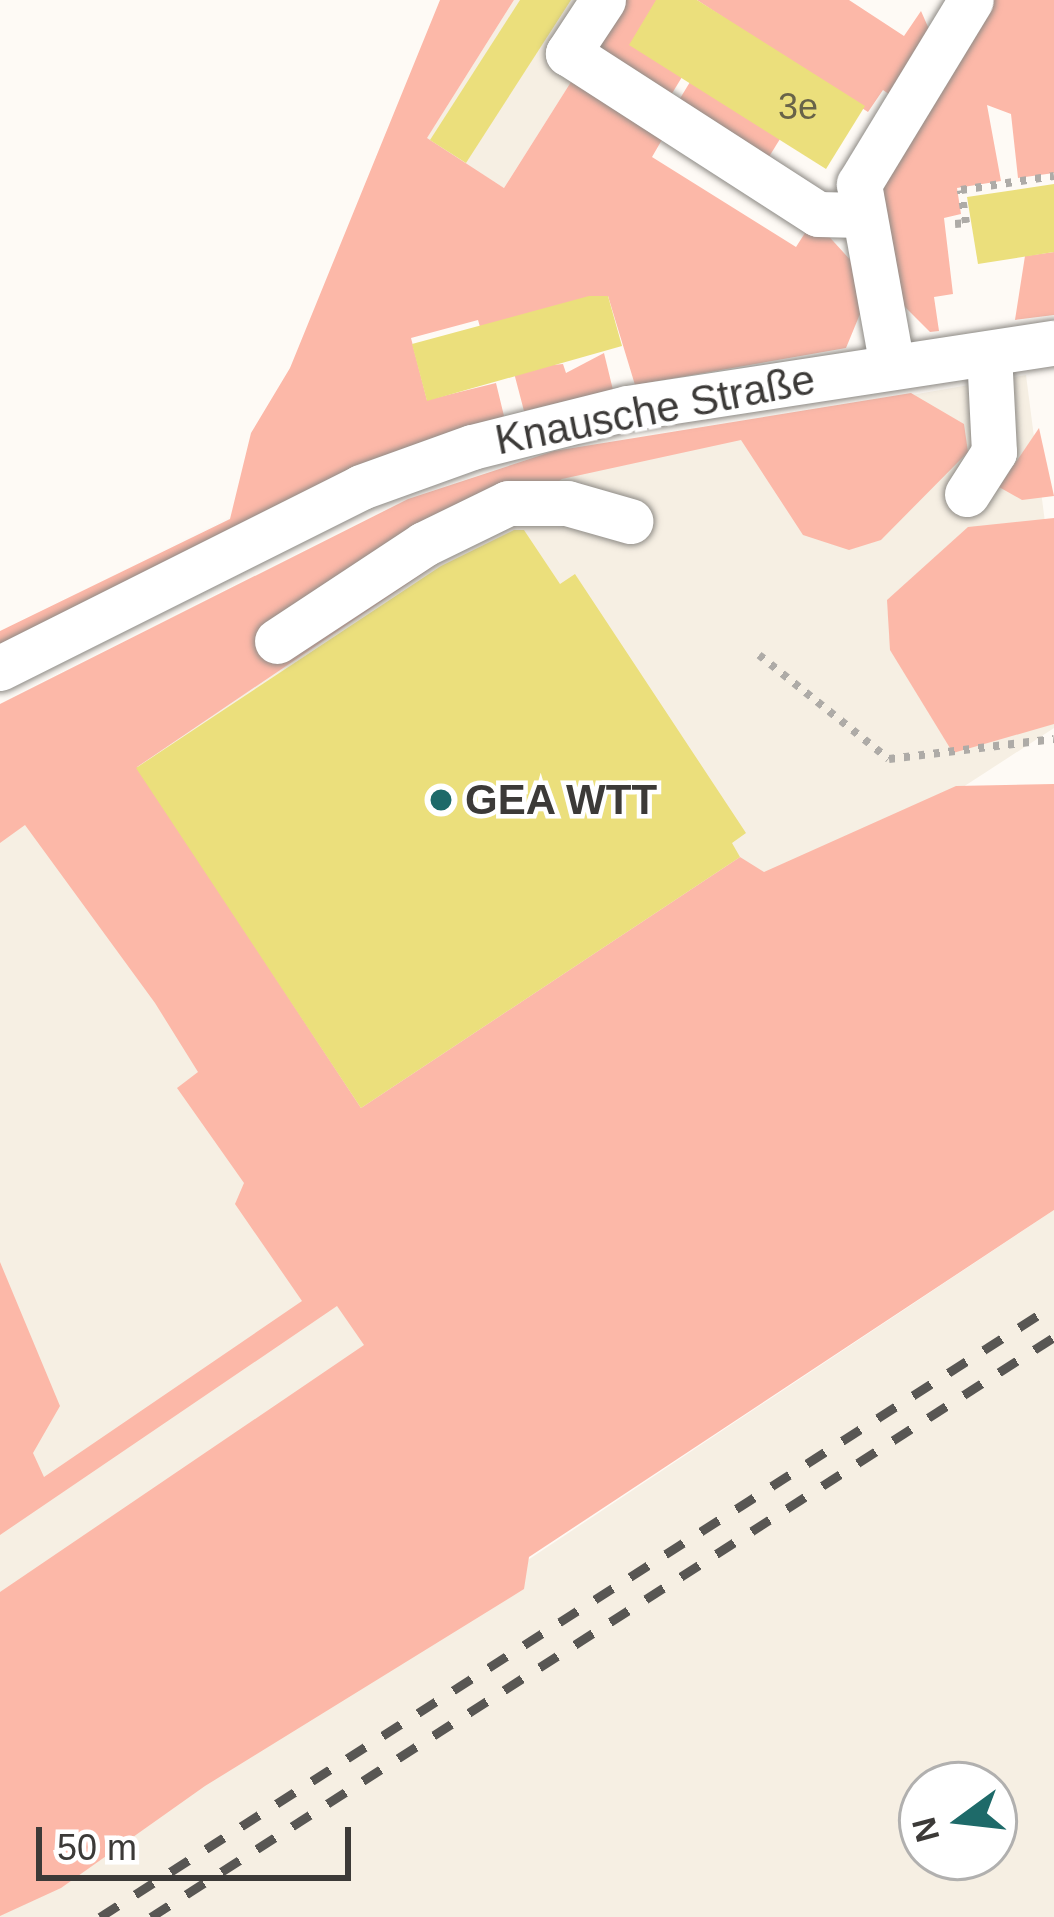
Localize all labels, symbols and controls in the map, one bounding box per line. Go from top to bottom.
house number: 3e [778,85,818,129]
street label: Knausche Straße [491,354,819,466]
place label: GEA WTT [465,775,659,825]
marker: GEA WTT [428,787,454,813]
north arrow [898,1761,1018,1881]
scale bar [42,1803,357,1877]
text: N [905,1813,947,1846]
text: 50 m [57,1827,137,1868]

